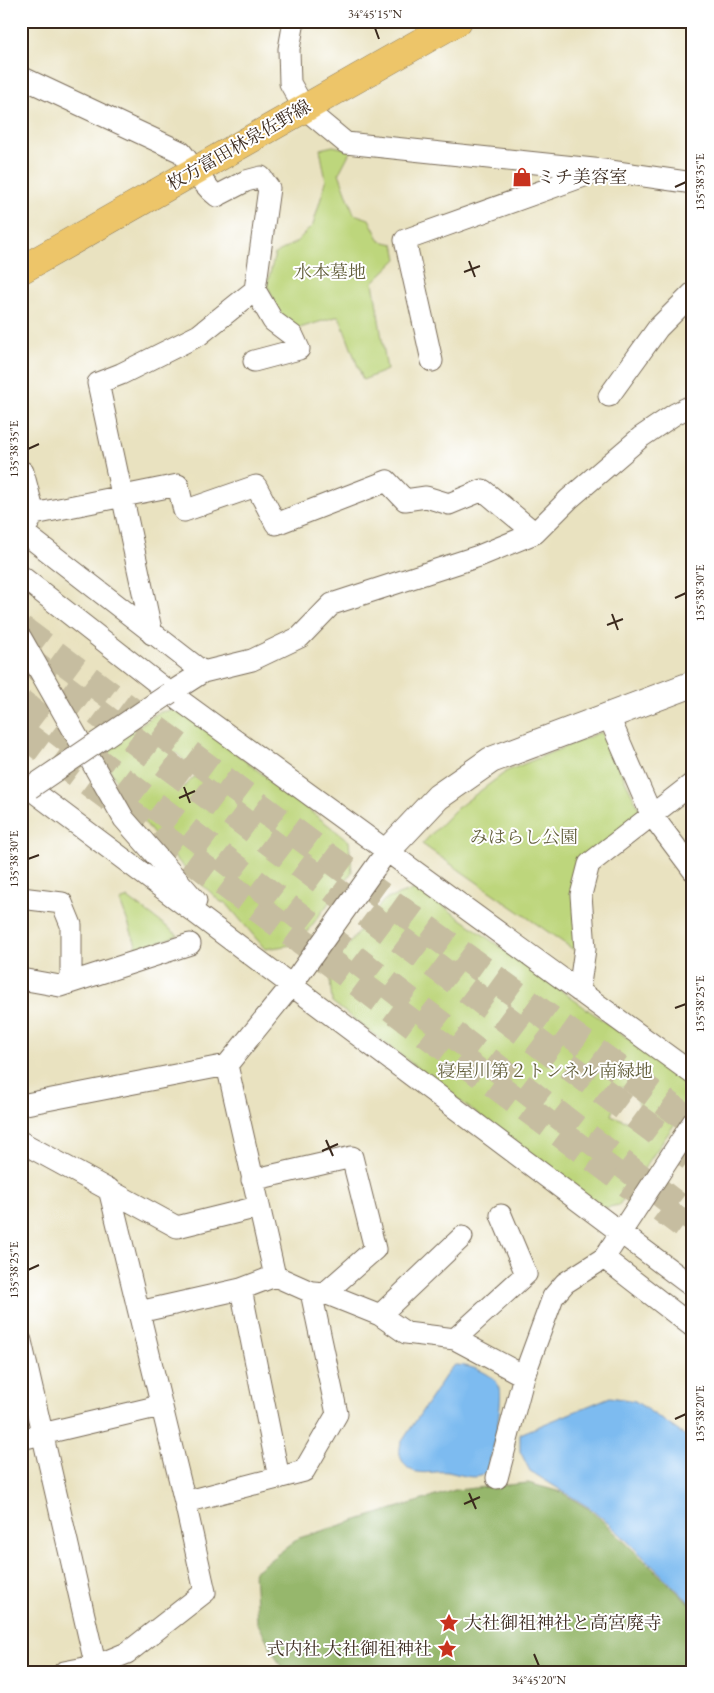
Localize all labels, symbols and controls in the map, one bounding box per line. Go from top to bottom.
text: 34°45'15"N [348,6,402,22]
street label: 枚方富田林泉佐野線 [163,94,315,195]
text: 135°38'35"E [692,153,708,210]
place label: ミチ美容室 [537,165,627,188]
shop icon: ミチ美容室 [511,166,533,188]
park label: 水本墓地 [294,260,366,283]
text: 135°38'35"E [6,420,22,477]
text: 135°38'30"E [692,564,708,621]
park label: みはらし公園 [470,825,578,848]
text: 135°38'30"E [6,830,22,887]
text: 135°38'25"E [692,975,708,1032]
park label: 寝屋川第２トンネル南緑地 [437,1059,653,1082]
text: 135°38'25"E [6,1241,22,1298]
text: 135°38'20"E [692,1385,708,1442]
place label: 大社御祖神社と高宮廃寺 [464,1611,662,1634]
place icon: 大社御祖神社と高宮廃寺 [438,1612,460,1634]
place label: 式内社 大社御祖神社 [266,1637,432,1660]
place icon: 式内社 大社御祖神社 [436,1638,458,1660]
text: 34°45'20"N [512,1672,566,1688]

